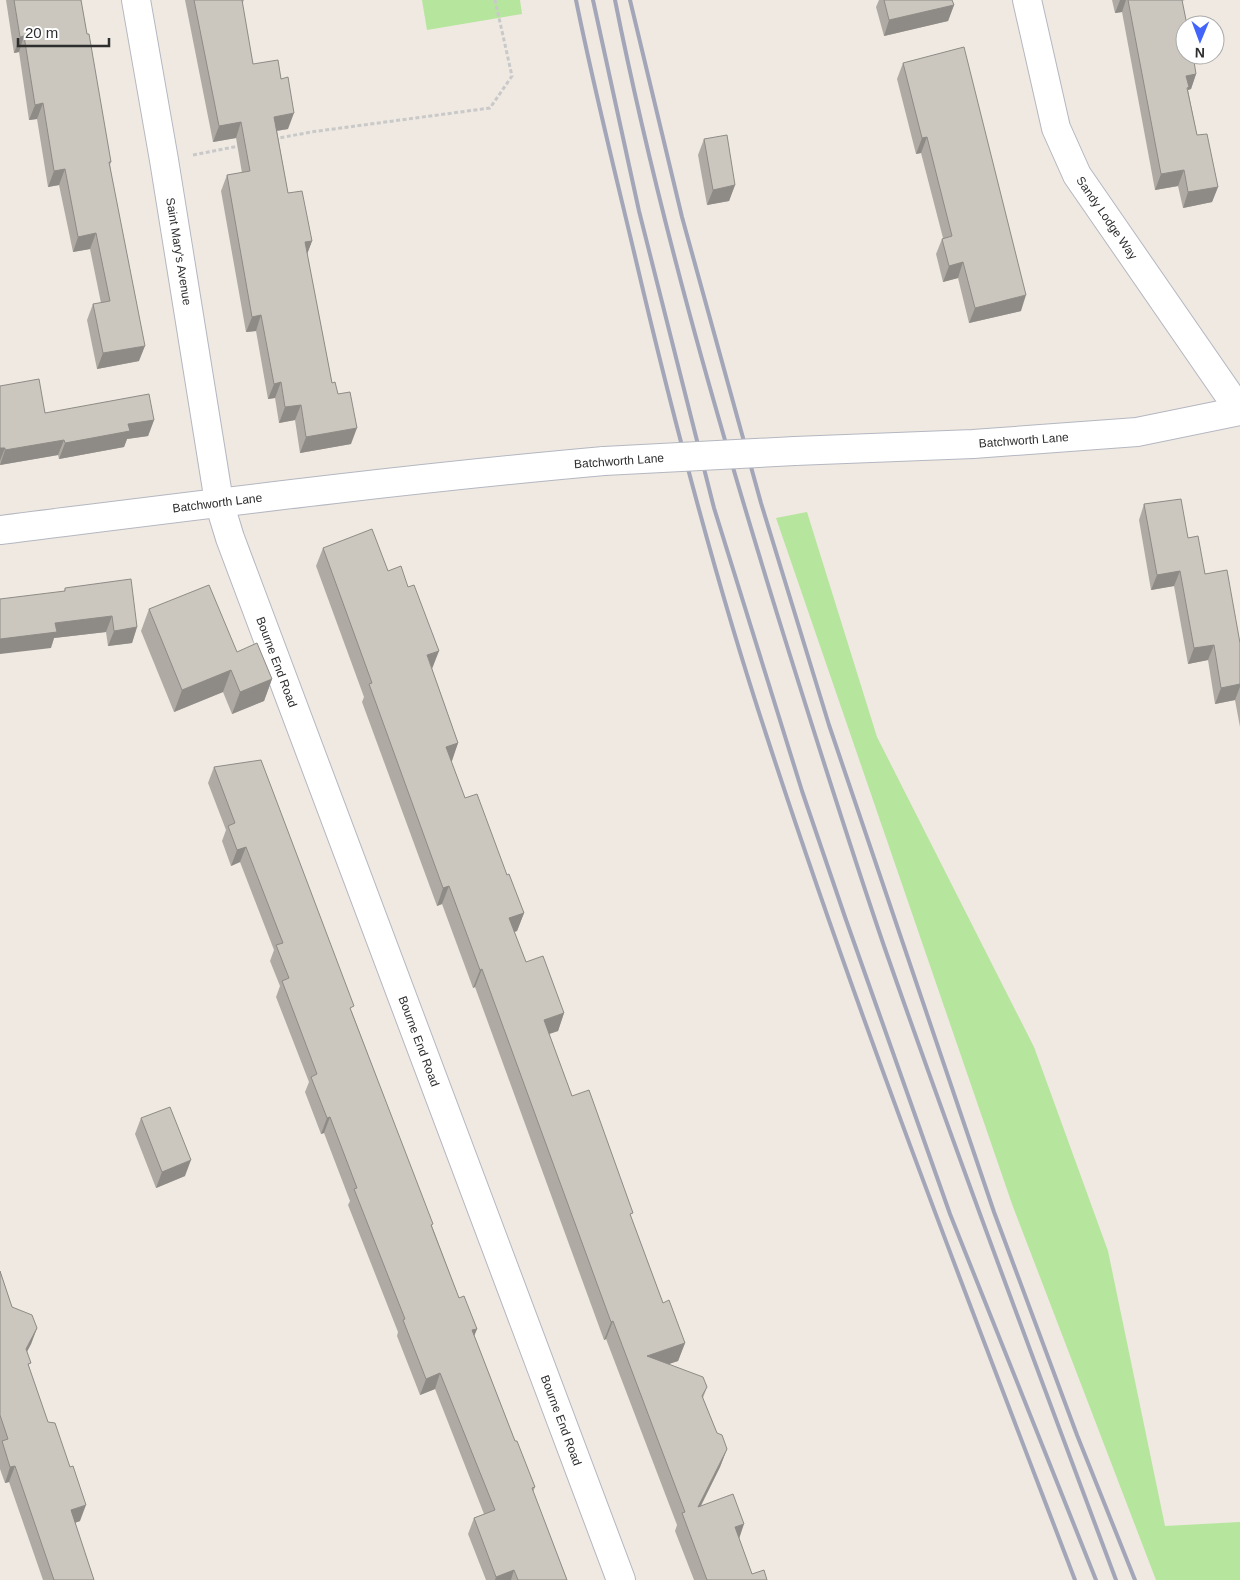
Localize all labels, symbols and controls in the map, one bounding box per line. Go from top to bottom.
scale bar [18,15,109,47]
north arrow [1175,15,1225,65]
text: 20 m [25,24,58,41]
text: N [1195,45,1205,61]
street label: Sandy Lodge Way [1073,174,1140,262]
street label: Saint Mary's Avenue [163,196,194,307]
street label: Batchworth Lane [978,430,1070,451]
street label: Batchworth Lane [574,451,665,471]
street label: Batchworth Lane [172,491,263,515]
street label: Bourne End Road [253,615,300,709]
street label: Bourne End Road [396,994,442,1088]
street label: Bourne End Road [538,1373,584,1468]

